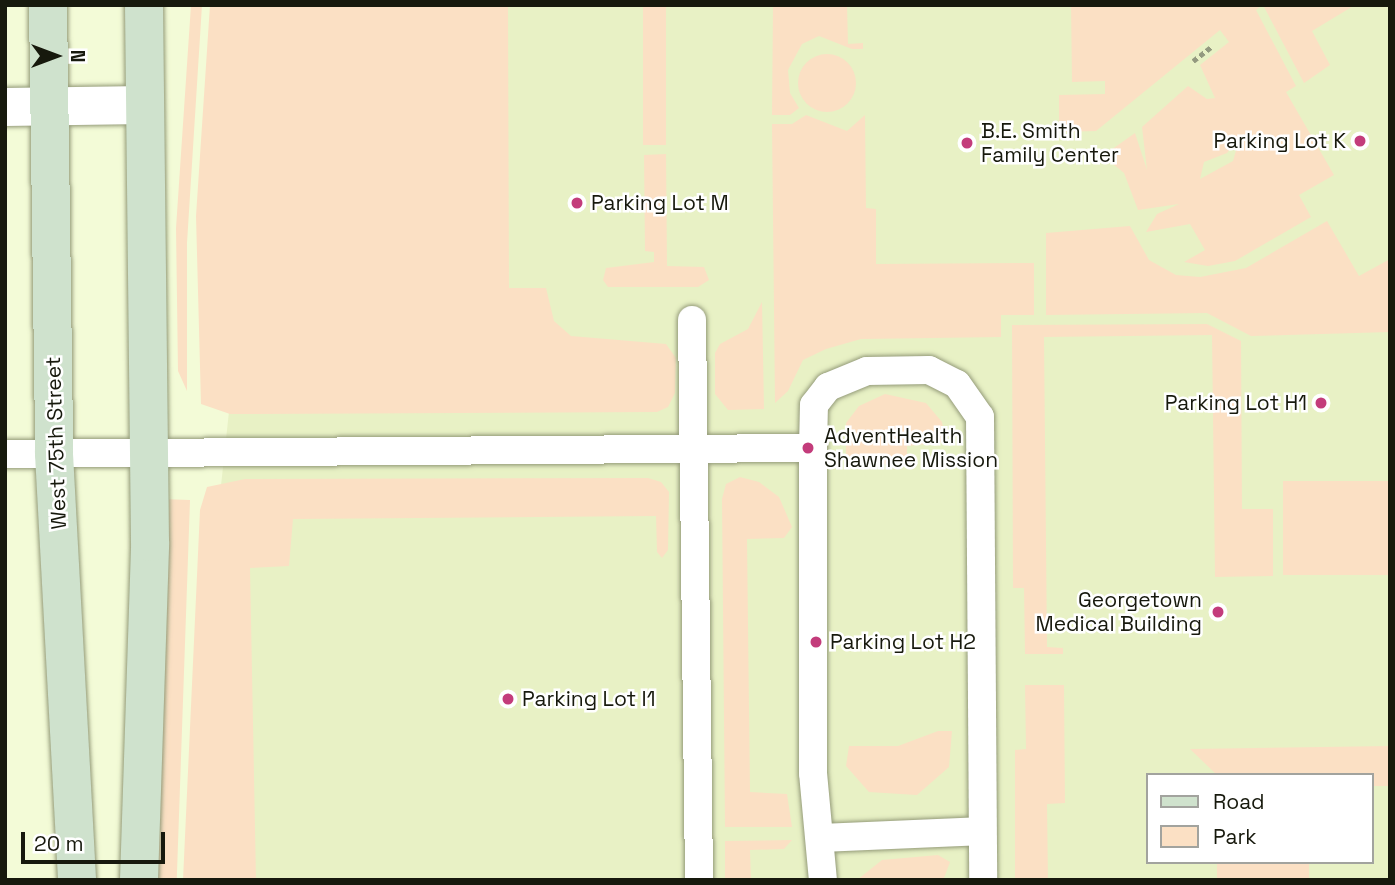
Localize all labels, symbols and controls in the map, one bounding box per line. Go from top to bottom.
north arrow [21,21,91,91]
text: N [65,50,90,62]
place label: B.E. Smith Family Center [981,118,1119,168]
place label: Parking Lot K [1214,128,1346,154]
marker: Parking Lot K [1352,133,1368,149]
marker: B.E. Smith Family Center [959,135,975,151]
place label: Parking Lot M [591,190,729,216]
marker: Parking Lot M [569,195,585,211]
street label: West 75th Street [40,356,72,530]
place label: Parking Lot H1 [1165,390,1307,416]
marker: Parking Lot H1 [1313,395,1329,411]
place label: AdventHealth Shawnee Mission [824,423,998,473]
marker: AdventHealth Shawnee Mission [798,438,818,458]
place label: Georgetown Medical Building [1036,587,1202,637]
marker: Georgetown Medical Building [1208,602,1228,622]
place label: Parking Lot H2 [830,629,976,655]
marker: Parking Lot H2 [808,634,824,650]
place label: Parking Lot I1 [522,686,655,712]
marker: Parking Lot I1 [500,691,516,707]
legend [1146,773,1374,864]
text: Road [1213,788,1265,815]
scale bar [24,818,168,862]
text: Park [1213,823,1257,850]
text: 20 m [34,830,84,857]

